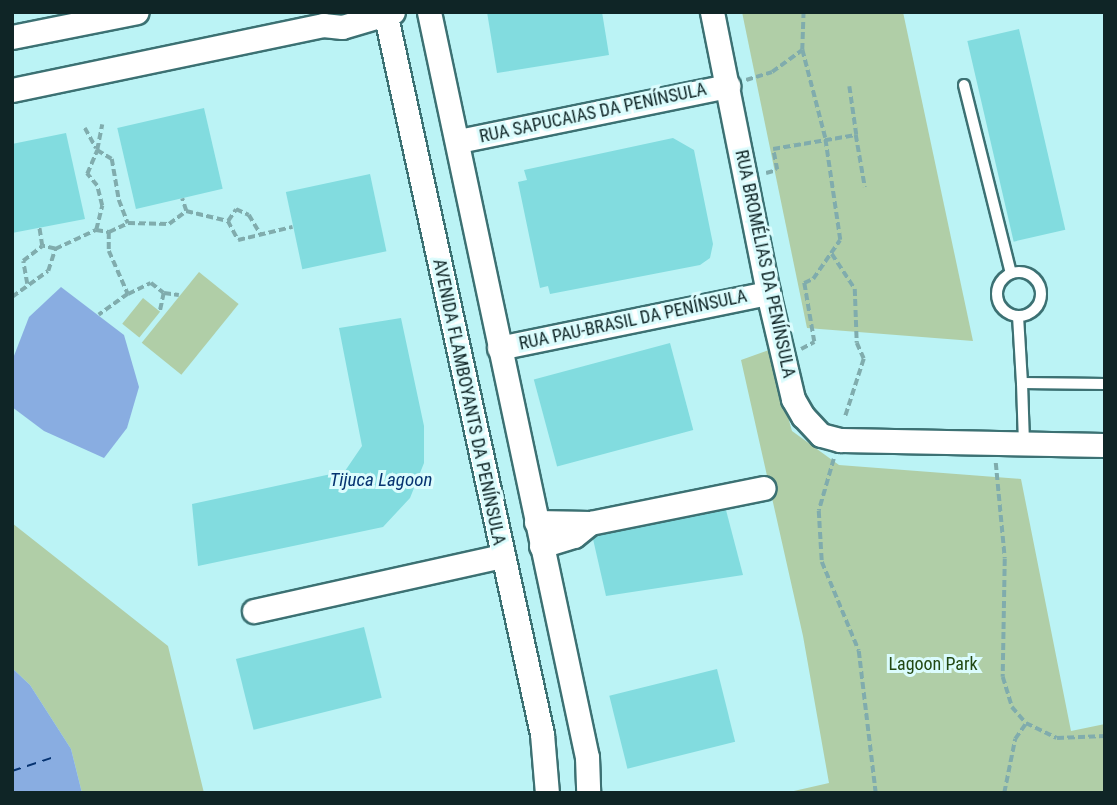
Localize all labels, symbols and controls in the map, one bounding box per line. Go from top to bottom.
street label: RUA SAPUCAIAS DA PENÍNSULA [477,78,709,148]
street label: RUA BROMÉLIAS DA PENÍNSULA [730,148,800,380]
street label: AVENIDA FLAMBOYANTS DA PENÍNSULA [428,257,510,547]
street label: RUA PAU-BRASIL DA PENÍNSULA [517,285,749,355]
water label: Tijuca Lagoon [330,469,432,491]
park label: Lagoon Park [888,653,978,675]

